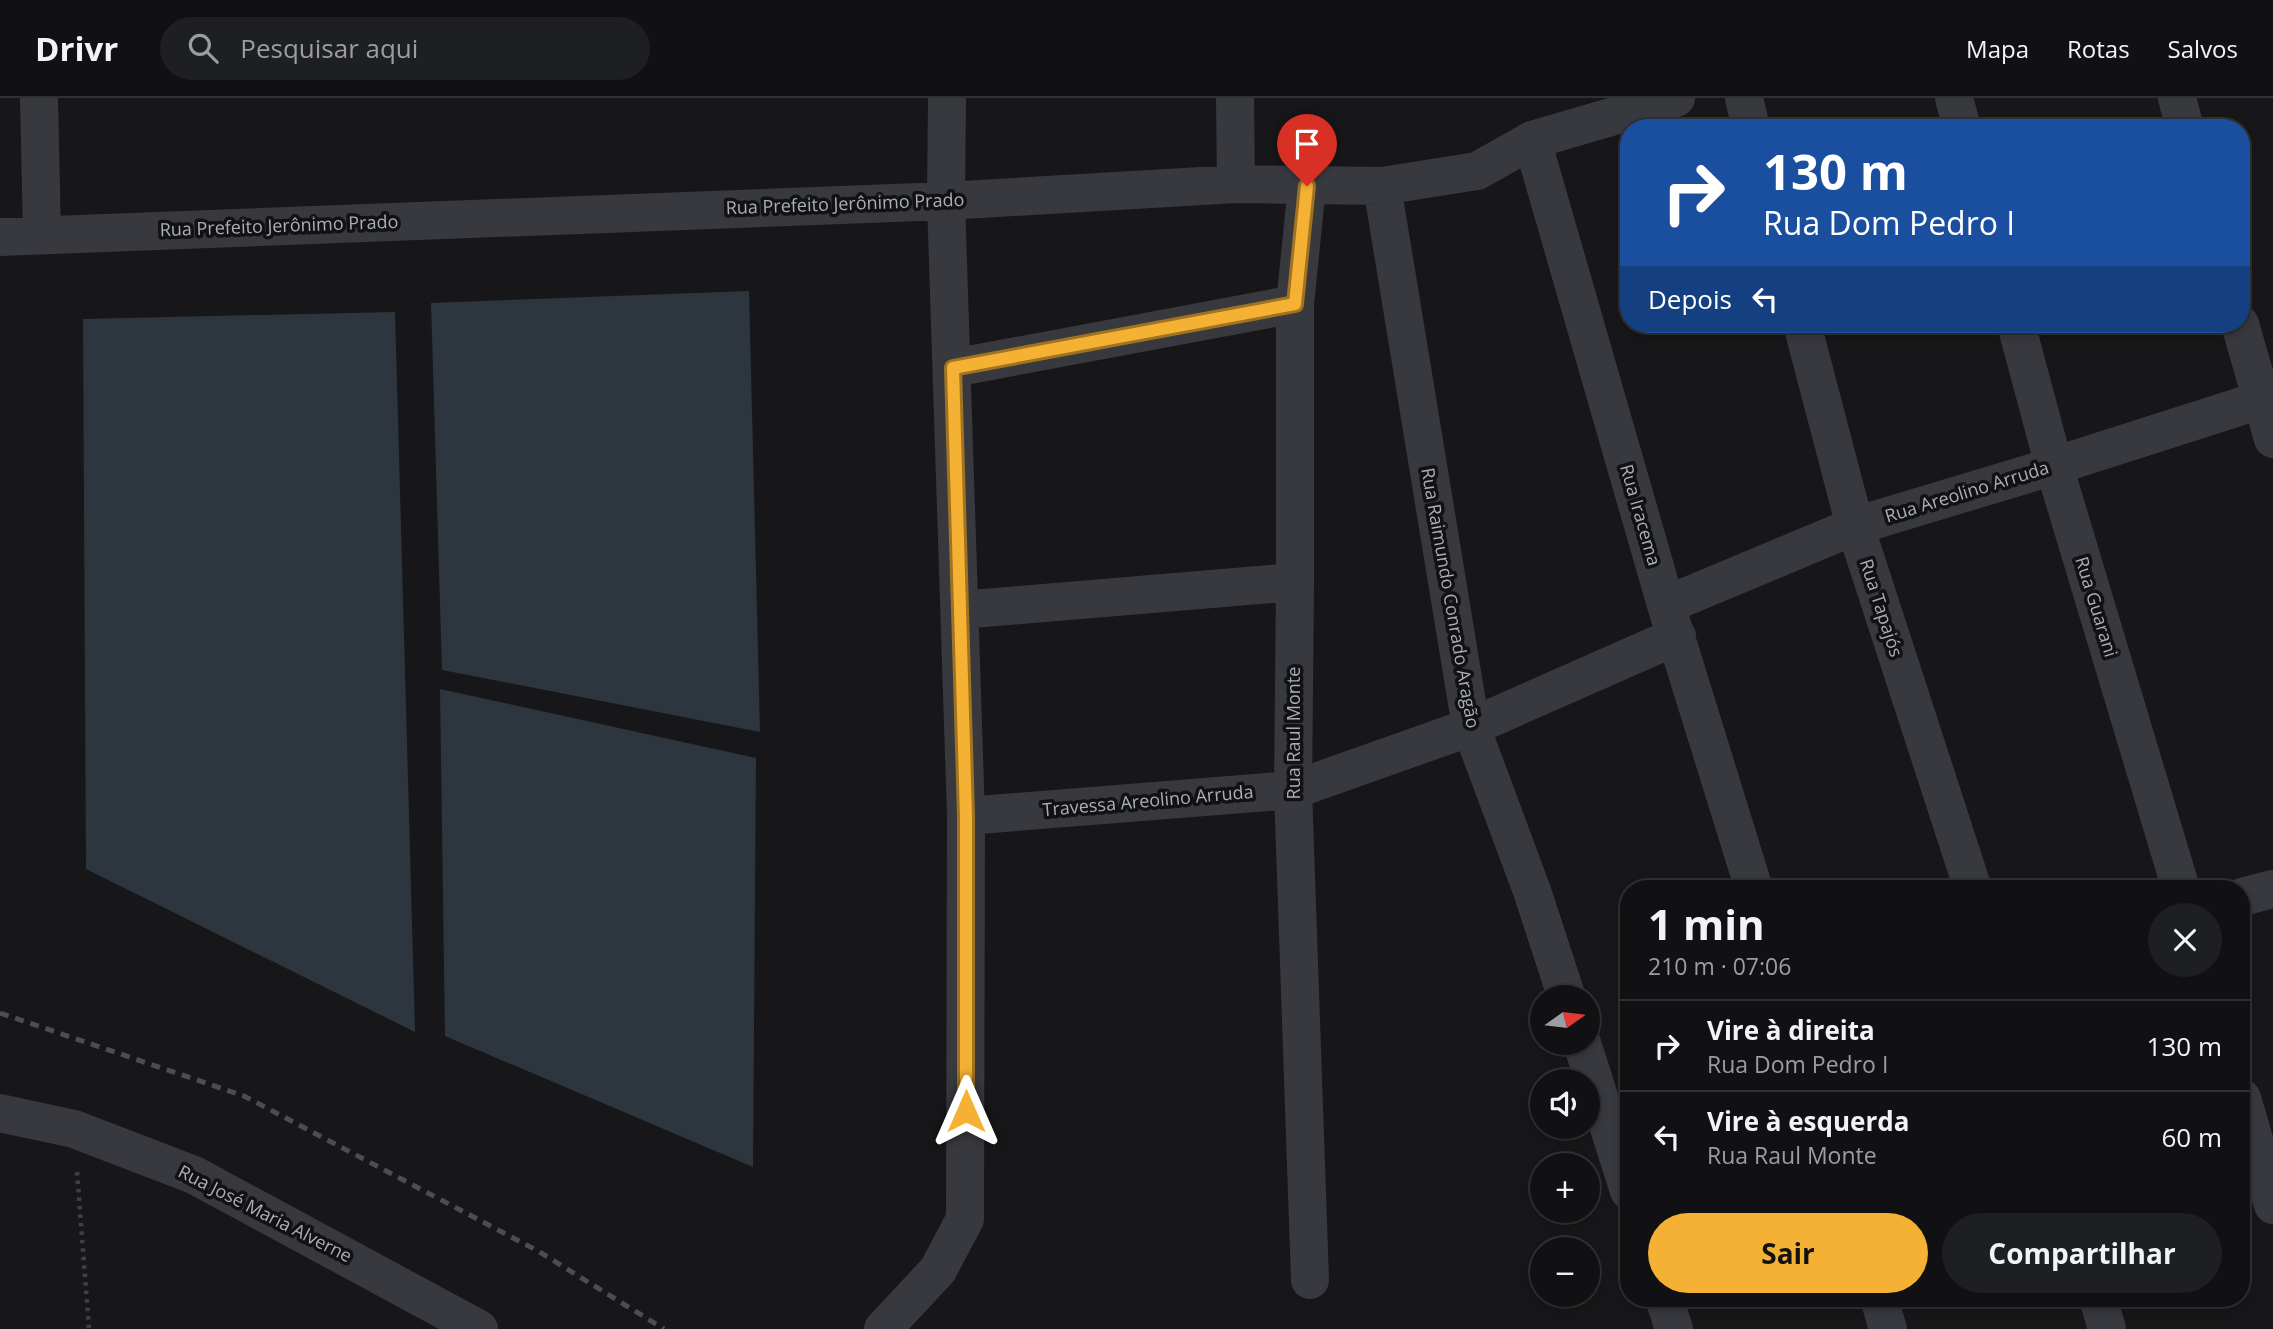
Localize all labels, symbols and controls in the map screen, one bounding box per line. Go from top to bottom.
search box [160,17,650,80]
text: Drivr [35,26,118,71]
icon: search [184,29,222,67]
text: Pesquisar aqui [240,30,418,66]
text: Mapa [1966,32,2029,65]
text: Rotas [2067,32,2130,65]
text: Salvos [2168,32,2238,65]
pin [1277,114,1337,186]
icon: arrive [1288,125,1326,163]
text: 130 m [1763,138,1908,204]
icon: right [1648,147,1739,238]
street label: Rua Prefeito Jerônimo Prado [725,187,965,219]
text: Rua Dom Pedro I [1763,201,2015,244]
street label: Rua Prefeito Jerônimo Prado [159,209,399,241]
icon: left [1746,280,1784,318]
text: Depois [1648,281,1732,317]
street label: Rua Areolino Arruda [1882,455,2052,527]
street label: Rua Iracema [1615,461,1667,568]
street label: Rua Raimundo Conrado Aragão [1416,466,1486,730]
street label: Rua Guarani [2070,554,2124,660]
street label: Rua Tapajós [1855,556,1909,660]
street label: Rua Raul Monte [1281,667,1305,799]
street label: Travessa Areolino Arruda [1041,779,1254,821]
text: 1 min [1648,895,1765,952]
button: close [2148,903,2222,977]
text: 210 m · 07:06 [1648,950,1791,982]
north arrow [1530,985,1600,1055]
map controls [1530,985,1600,1307]
text: Vire à direita [1707,1012,1875,1048]
icon: right [1648,1027,1686,1065]
text: 130 m [2147,1028,2222,1064]
text: Rua Dom Pedro I [1707,1048,1888,1080]
button: sound [1530,1069,1600,1139]
position arrow [929,1074,1003,1148]
text: Vire à esquerda [1707,1103,1909,1139]
icon: left [1648,1118,1686,1156]
text: 60 m [2161,1119,2222,1155]
text: Rua Raul Monte [1707,1139,1877,1171]
button: + [1530,1153,1600,1223]
street label: Rua José Maria Alverne [174,1159,357,1267]
button: Sair [1648,1213,1928,1293]
button: Compartilhar [1942,1213,2222,1293]
button: − [1530,1237,1600,1307]

